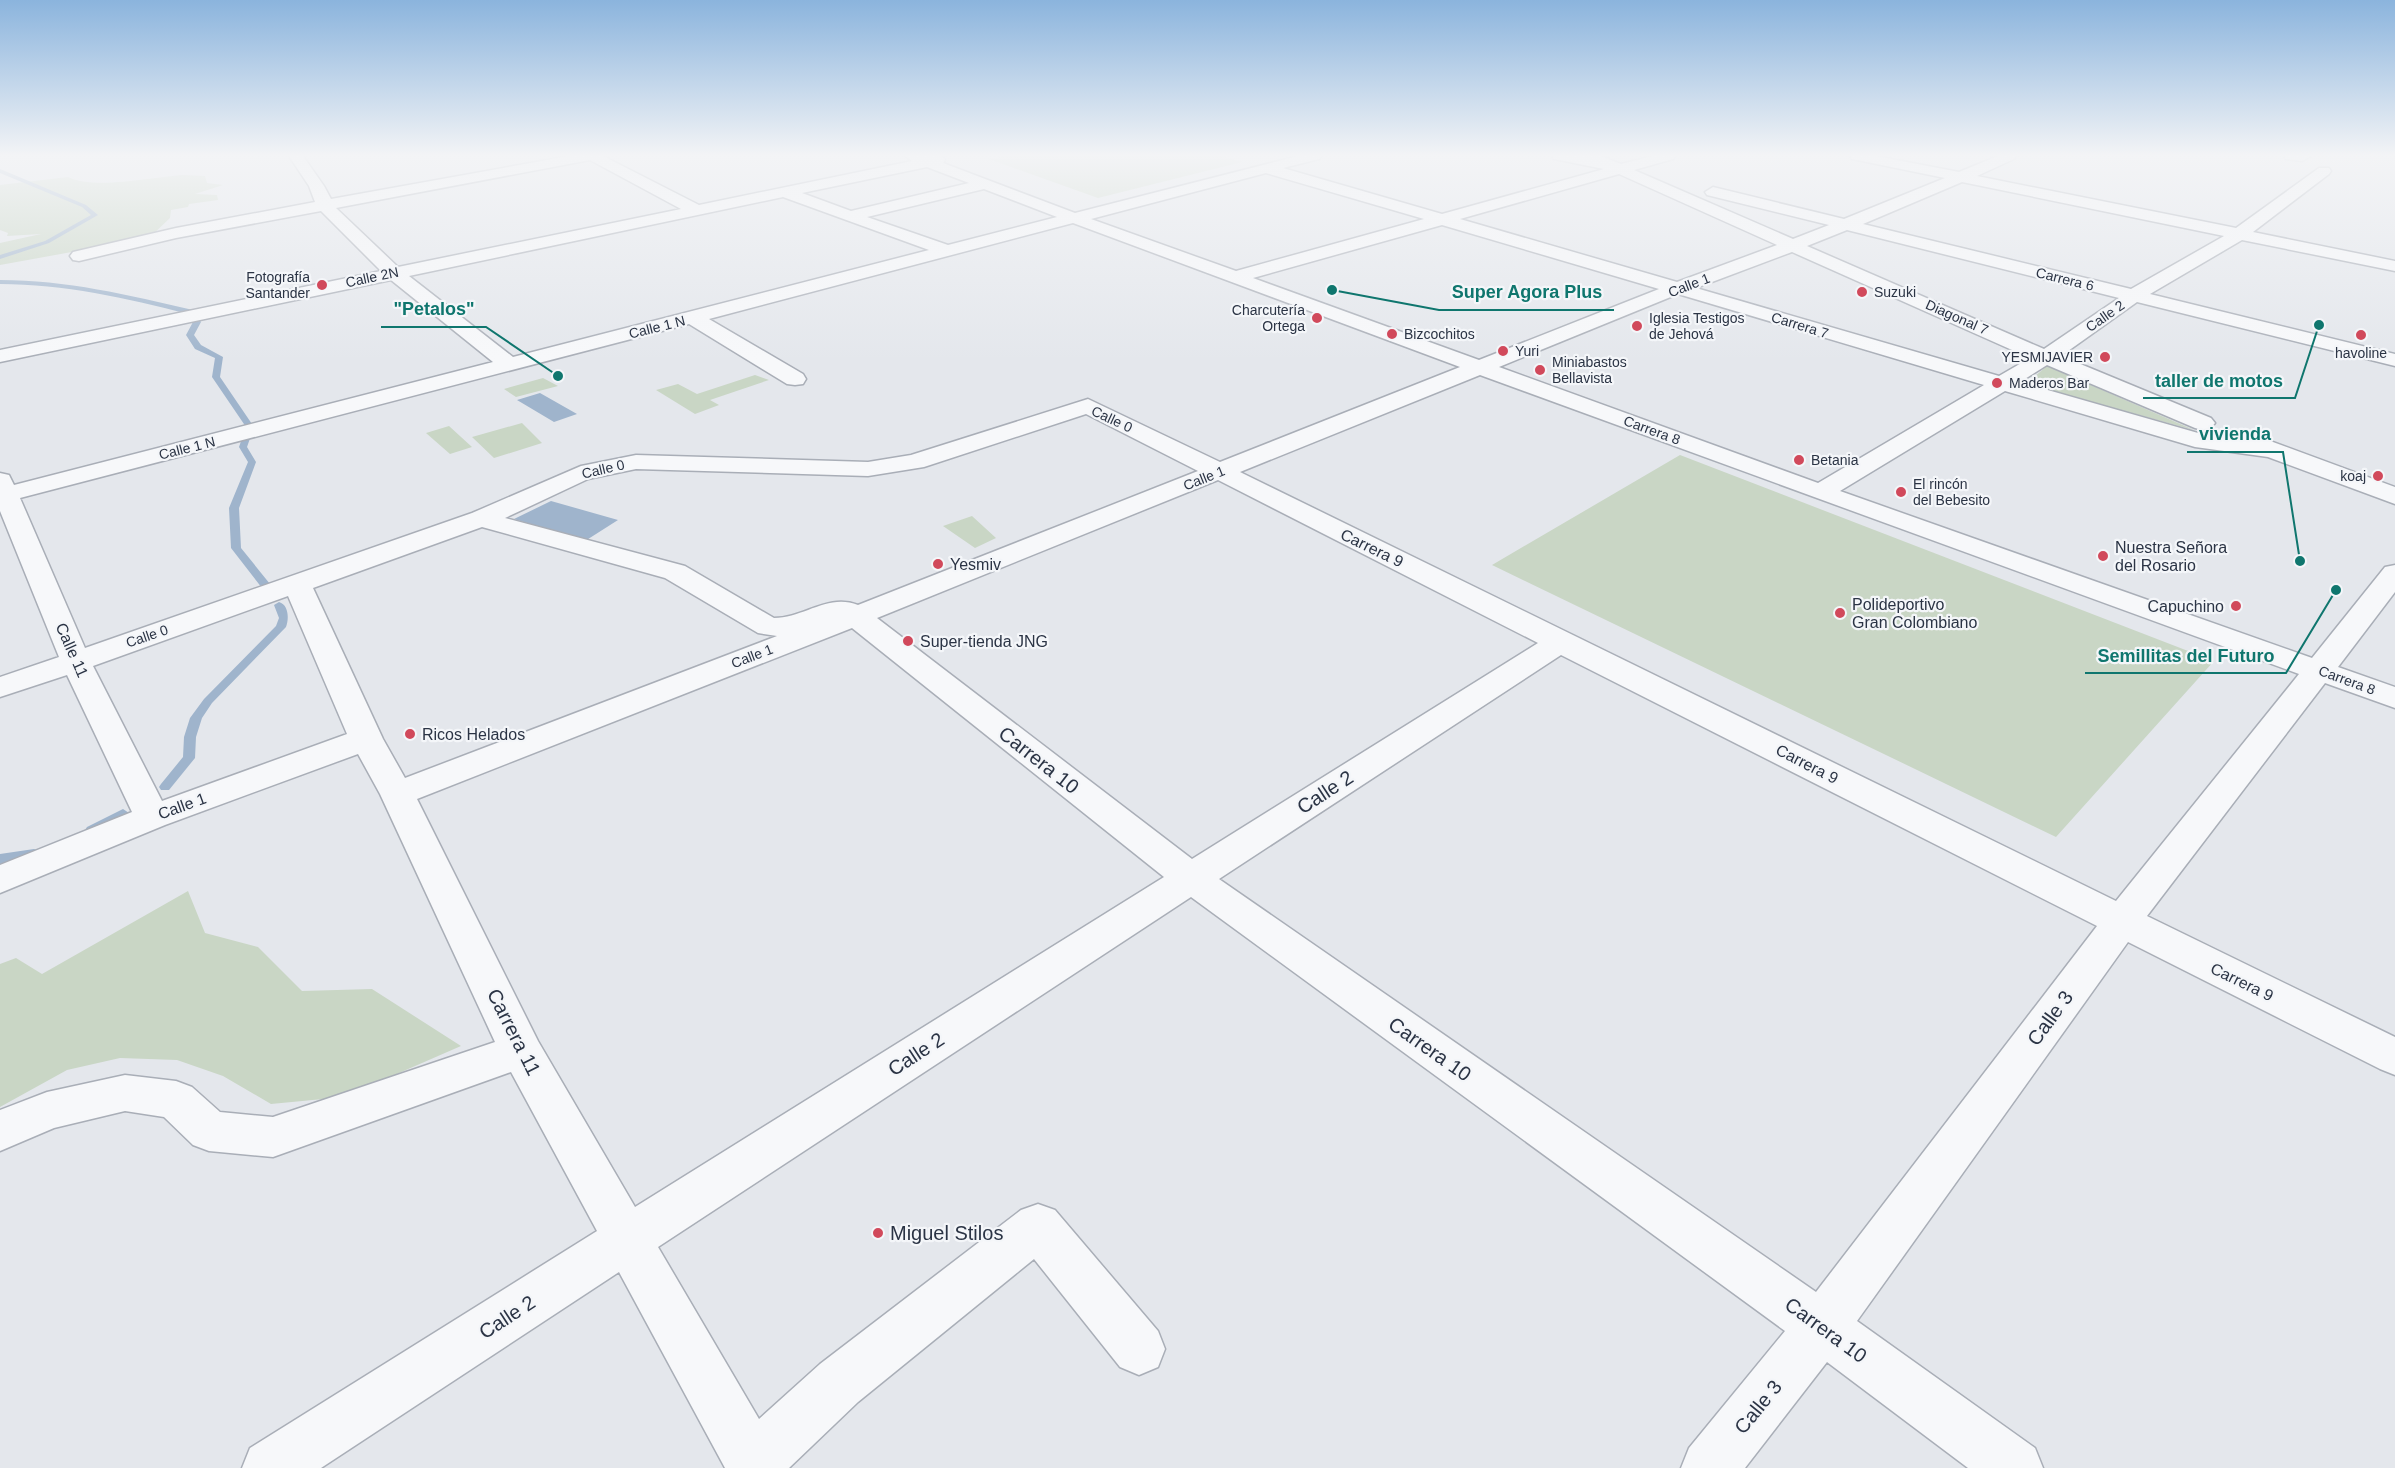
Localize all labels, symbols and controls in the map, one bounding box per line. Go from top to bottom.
street label: Calle 2N [344,264,400,290]
street label: Carrera 6 [2034,264,2096,294]
place label: Fotografía Santander [245,269,310,301]
street label: Calle 1 [1666,270,1712,300]
callout: Super Agora Plus [1439,274,1614,310]
marker: Fotografía Santander [315,278,329,292]
text: Super Agora Plus [1452,282,1602,302]
place label: Suzuki [1874,284,1916,300]
marker: Suzuki [1855,285,1869,299]
callout: "Petalos" [381,291,486,327]
street label: Diagonal 7 [1923,296,1991,338]
street label: Calle 2 [2083,297,2128,335]
text: "Petalos" [393,299,475,319]
place label: Charcutería Ortega [1232,302,1305,334]
street label: Carrera 7 [1769,309,1831,341]
place label: Iglesia Testigos de Jehová [1649,310,1744,342]
marker: Charcutería Ortega [1310,311,1324,325]
street label: Calle 1 N [627,312,687,342]
marker: Iglesia Testigos de Jehová [1630,319,1644,333]
place label: Bizcochitos [1404,326,1475,342]
marker: Bizcochitos [1385,327,1399,341]
marker: havoline [2354,328,2368,342]
place label: Yuri [1515,343,1539,359]
marker: Yuri [1496,344,1510,358]
place label: havoline [2335,345,2387,361]
place label: YESMIJAVIER [2001,349,2093,365]
marker: YESMIJAVIER [2098,350,2112,364]
place label: Miniabastos Bellavista [1552,354,1627,386]
callout: taller de motos [2143,362,2295,398]
marker: Miniabastos Bellavista [1533,363,1547,377]
text: taller de motos [2155,371,2283,391]
place label: Maderos Bar [2009,375,2089,391]
marker: Maderos Bar [1990,376,2004,390]
street label: Calle 0 [1089,403,1135,436]
street label: Carrera 8 [1621,412,1683,448]
callout: vivienda [2187,416,2283,452]
text: vivienda [2199,424,2272,444]
street label: Calle 1 N [157,433,217,463]
place label: Betania [1811,452,1859,468]
marker: Betania [1792,453,1806,467]
street label: Calle 0 [580,456,626,482]
street label: Calle 1 [1181,462,1227,494]
place label: koaj [2340,468,2366,484]
marker: koaj [2371,469,2385,483]
place label: El rincón del Bebesito [1913,476,1990,508]
marker: El rincón del Bebesito [1894,485,1908,499]
street label: Carrera 9 [1338,526,1406,570]
place label: Nuestra Señora del Rosario [2115,539,2227,574]
marker: Nuestra Señora del Rosario [2096,549,2110,563]
place label: Yesmiv [950,556,1001,573]
marker: Yesmiv [931,557,945,571]
place label: Polideportivo Gran Colombiano [1852,596,1978,631]
place label: Capuchino [2148,598,2224,615]
marker: Capuchino [2229,599,2243,613]
marker: Polideportivo Gran Colombiano [1833,606,1847,620]
street label: Calle 11 [53,620,92,680]
street label: Calle 0 [124,621,170,651]
place label: Super-tienda JNG [920,633,1048,650]
marker: Super-tienda JNG [901,634,915,648]
callout: Semillitas del Futuro [2085,637,2286,673]
street label: Calle 1 [729,641,775,671]
text: Semillitas del Futuro [2097,646,2275,666]
street label: Carrera 8 [2316,662,2378,698]
street label: Carrera 10 [995,722,1083,798]
place label: Ricos Helados [422,726,525,743]
marker: Ricos Helados [403,727,417,741]
street label: Carrera 9 [1773,741,1841,787]
street label: Calle 2 [1293,766,1357,818]
street label: Calle 1 [156,789,208,823]
street label: Carrera 9 [2208,960,2276,1004]
street label: Carrera 11 [483,985,545,1079]
street label: Calle 3 [2023,986,2077,1050]
street label: Carrera 10 [1385,1013,1475,1085]
street label: Calle 2 [884,1028,948,1080]
place label: Miguel Stilos [890,1222,1003,1244]
marker: Miguel Stilos [871,1226,885,1240]
street label: Calle 2 [475,1291,539,1343]
street label: Carrera 10 [1781,1293,1871,1367]
street label: Calle 3 [1730,1376,1786,1438]

